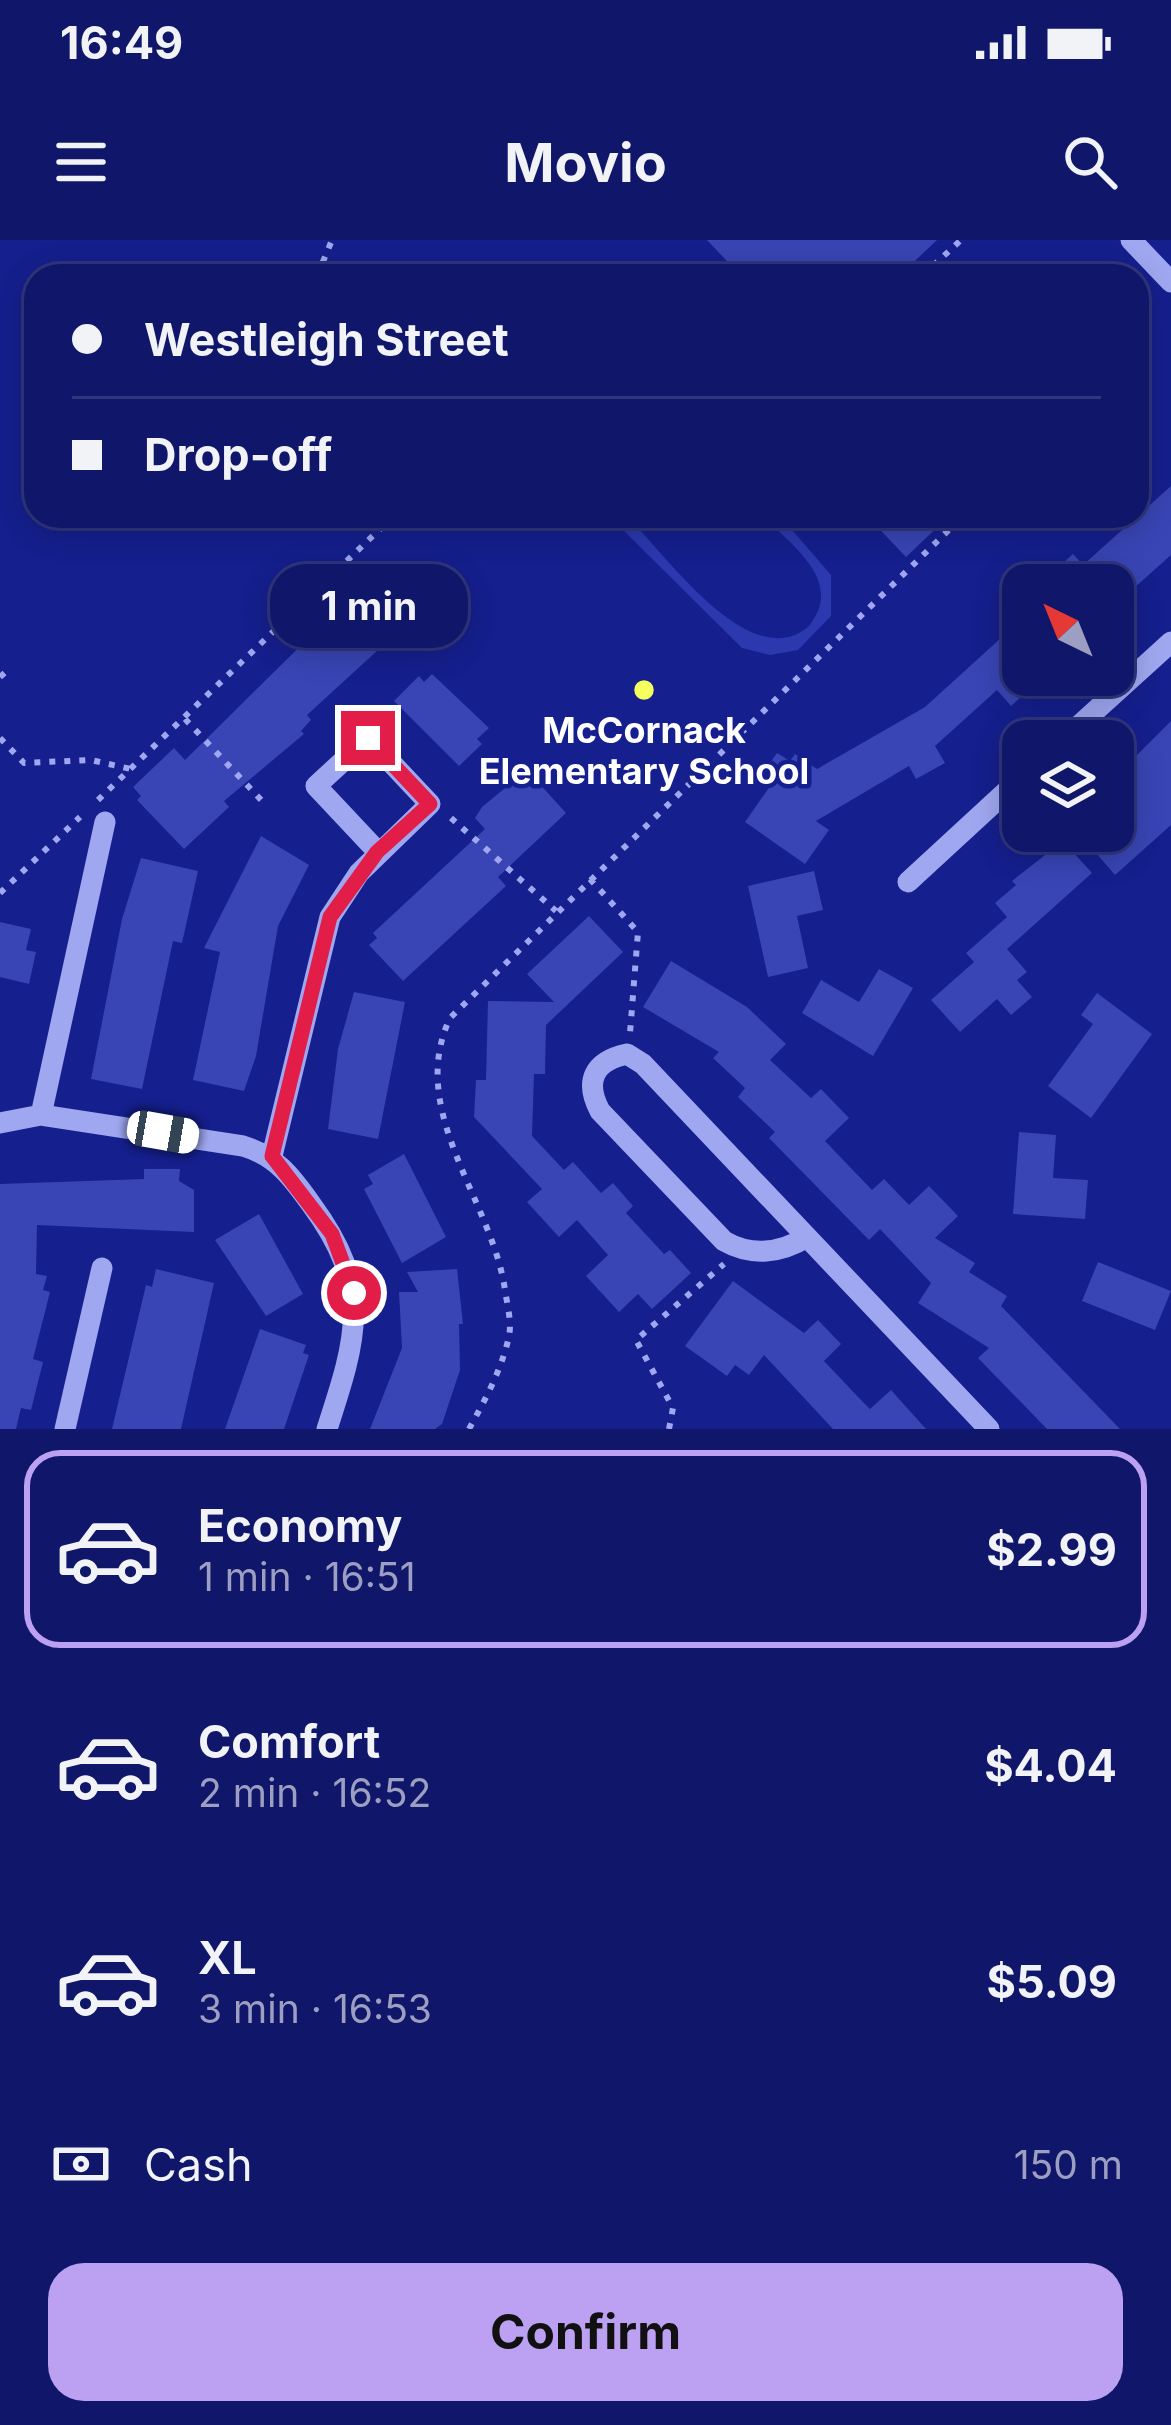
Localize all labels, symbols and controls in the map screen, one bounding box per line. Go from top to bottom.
text: 16:49 [60,15,183,70]
icon: menu [48,129,114,195]
icon: search [1057,129,1123,195]
text: Movio [504,130,667,195]
text: Westleigh Street [144,312,509,367]
text: Drop-off [144,427,332,482]
callout: 1 min [269,564,467,648]
north arrow [1002,564,1134,696]
map controls [1002,564,1134,852]
text: 1 min [321,582,417,629]
marker: McCornack Elementary School [631,677,657,703]
place label: McCornack Elementary School [479,708,809,793]
route end [341,711,395,765]
button: layers [1002,720,1134,852]
car [124,1108,202,1156]
route start [327,1266,381,1320]
icon: car [54,1495,162,1603]
text: Economy [198,1498,402,1553]
text: $2.99 [986,1522,1117,1577]
text: 1 min · 16:51 [198,1553,416,1600]
icon: car [54,1711,162,1819]
text: Comfort [198,1714,380,1769]
text: $4.04 [984,1738,1117,1793]
text: 2 min · 16:52 [198,1769,431,1816]
icon: car [54,1927,162,2035]
text: XL [198,1930,257,1985]
text: $5.09 [987,1954,1117,2009]
text: 3 min · 16:53 [198,1985,432,2032]
icon: cash [48,2131,114,2197]
text: Cash [144,2137,253,2192]
text: 150 m [1014,2141,1123,2188]
button: Confirm [48,2263,1123,2401]

